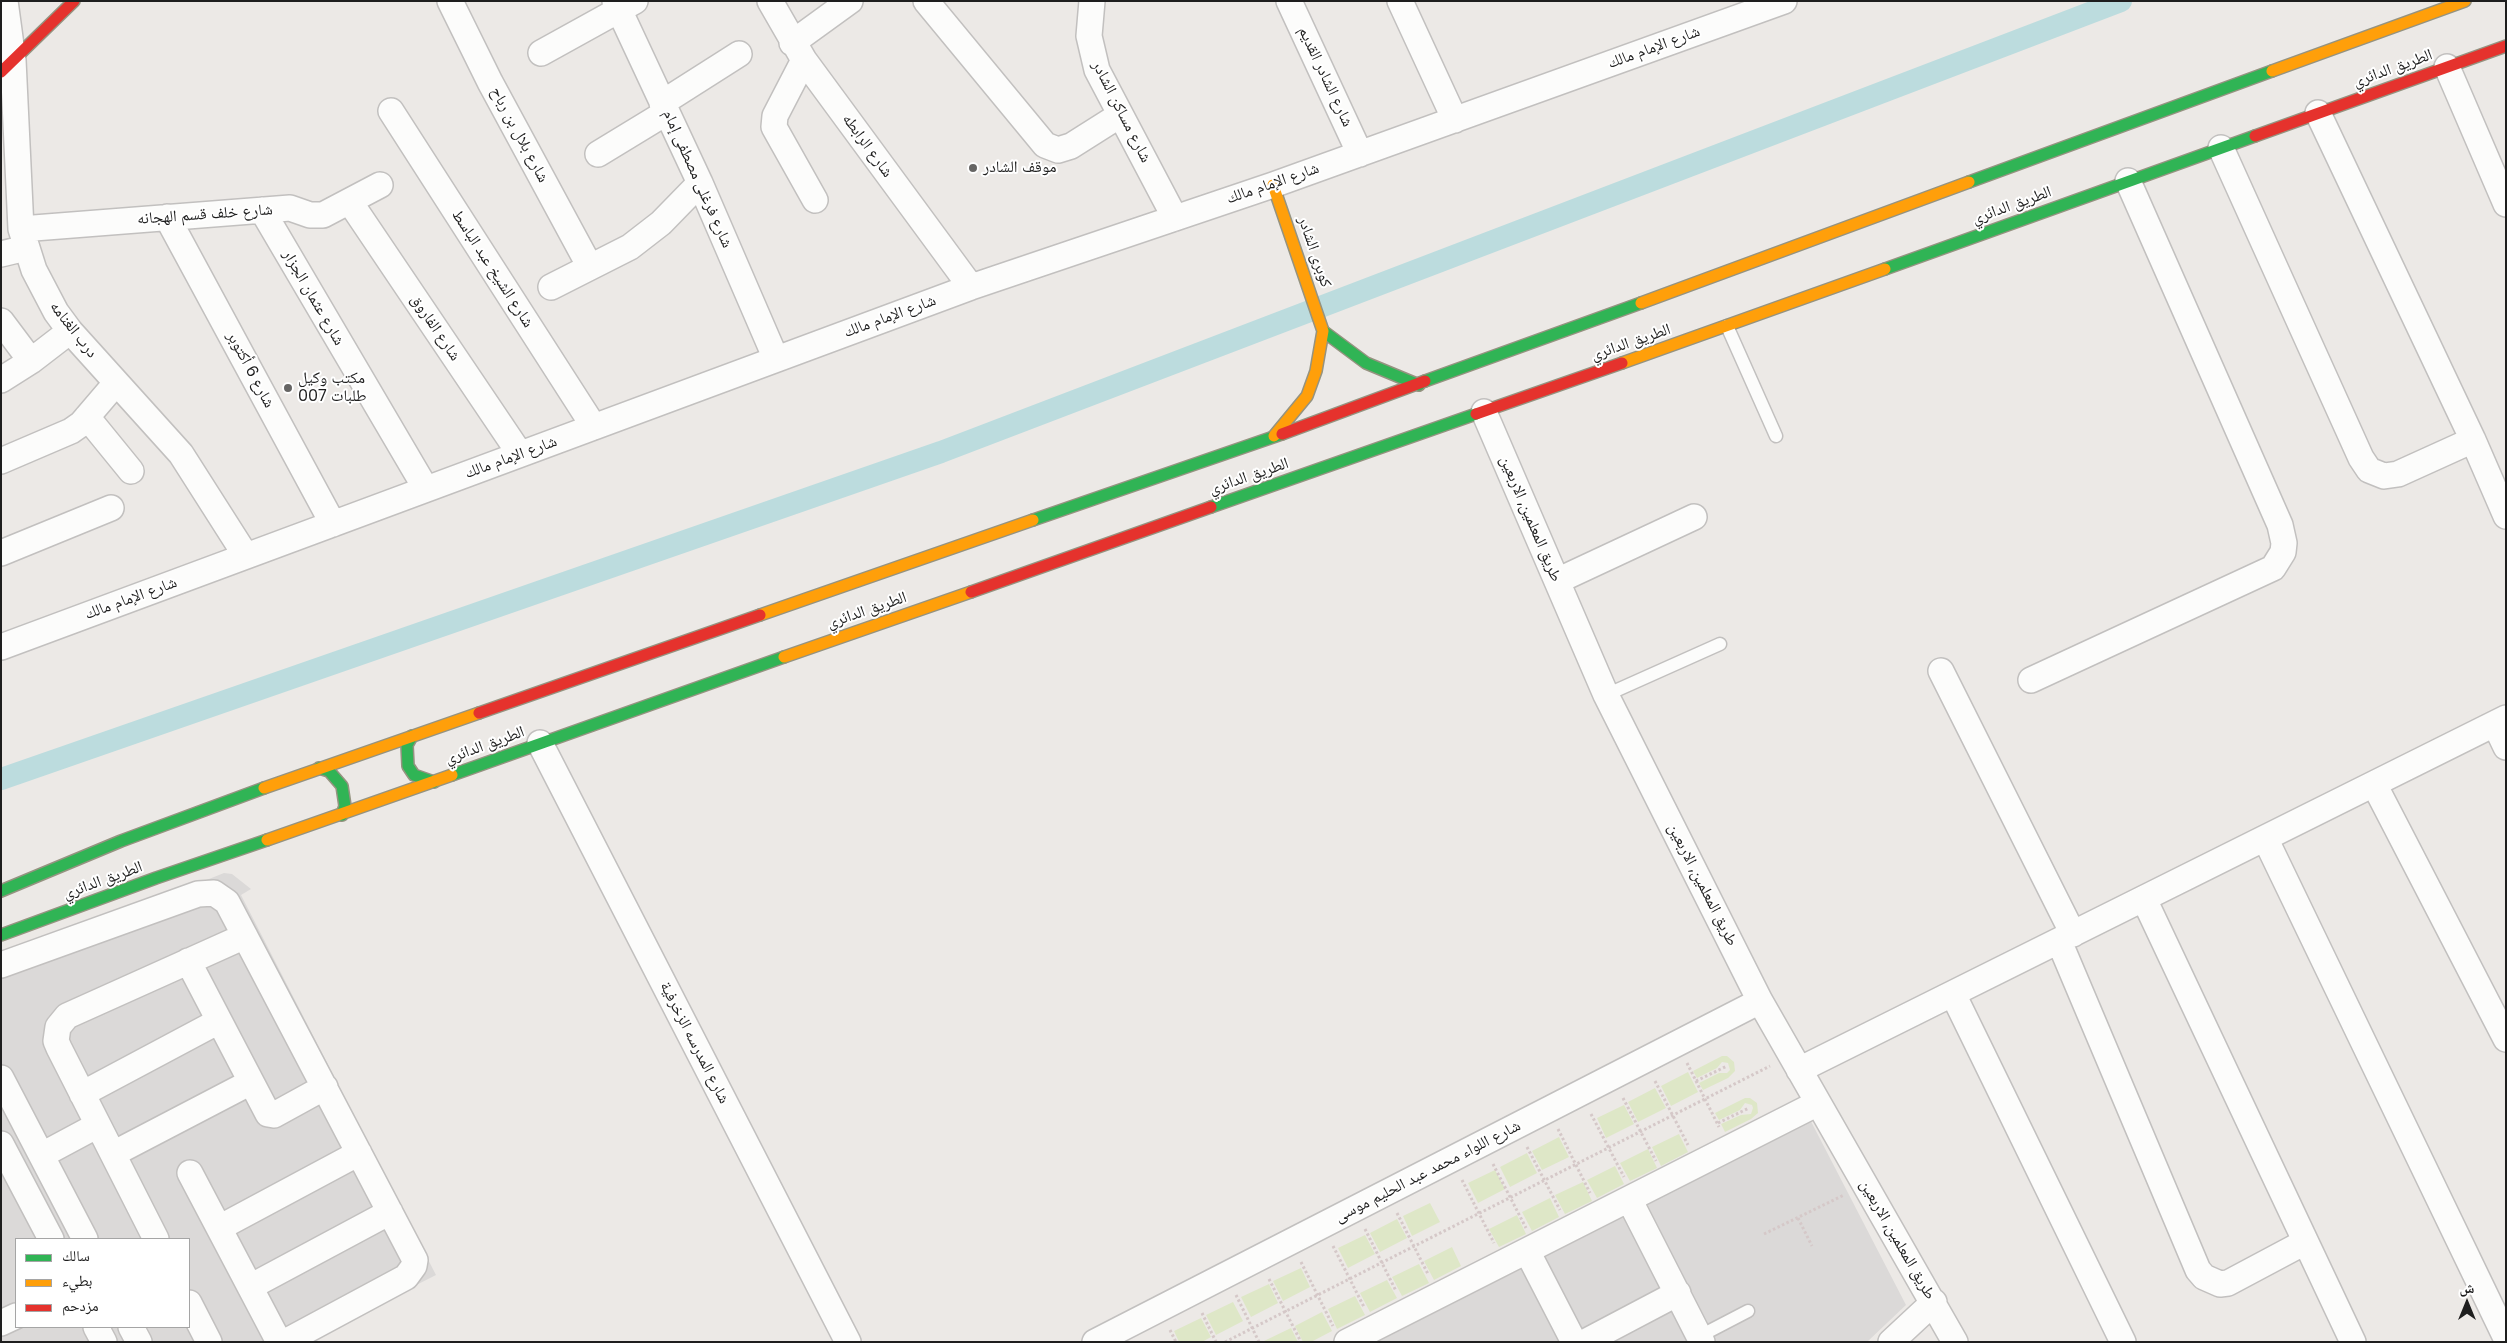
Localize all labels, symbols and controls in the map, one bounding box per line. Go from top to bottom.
street label: شارع الإمام مالك [1605,22,1703,74]
street label: شارع الشادر القديم [1293,24,1357,130]
street label: الطريق الدائري [2351,46,2435,92]
street label: شارع مساكن الشادر [1087,58,1155,166]
street label: شارع بلال بن رباح [486,84,552,186]
street label: شارع فرغلى مصطفى إمام [658,107,736,251]
street label: شارع الرابطه [838,110,896,182]
place label: موقف الشادر [983,158,1057,178]
street label: شارع الإمام مالك [1224,159,1322,209]
marker: موقف الشادر [967,162,979,174]
street label: الطريق الدائري [1970,183,2054,229]
street label: شارع خلف قسم الهجانه [137,201,273,229]
street label: شارع الشيخ عبد الباسط [447,206,537,332]
street label: كوبرى الشادر [1293,214,1335,290]
street label: شارع عثمان الجزار [278,247,348,349]
street label: شارع الفاروق [406,291,464,365]
street label: شارع الإمام مالك [841,291,939,343]
street label: درب الغنامه [45,298,101,362]
street label: الطريق الدائري [1589,320,1673,366]
street label: شارع 6 أكتوبر [222,329,278,411]
place label: مكتب وكيل طلبات 007 [298,369,367,407]
marker: مكتب وكيل طلبات 007 [282,382,294,394]
street label: شارع الإمام مالك [462,432,560,484]
street label: طريق المعلمين, الاربعين [1495,453,1565,585]
street label: الطريق الدائري [1207,454,1291,500]
street label: شارع الإمام مالك [82,573,180,625]
street label: الطريق الدائري [825,588,909,634]
street label: الطريق الدائري [443,723,527,769]
street label: طريق المعلمين, الاربعين [1663,821,1741,949]
street label: الطريق الدائري [61,858,145,904]
street label: شارع المدرسه الزخرفية [655,979,733,1107]
street label: شارع اللواء محمد عبد الحليم موسى [1332,1117,1524,1227]
street label: طريق المعلمين, الاربعين [1855,1177,1939,1303]
legend [15,1238,190,1328]
text: سالك [62,1245,90,1266]
text: بطيء [62,1270,92,1291]
north arrow [2442,1278,2492,1328]
text: ش [2460,1278,2474,1298]
text: مزدحم [62,1295,99,1316]

